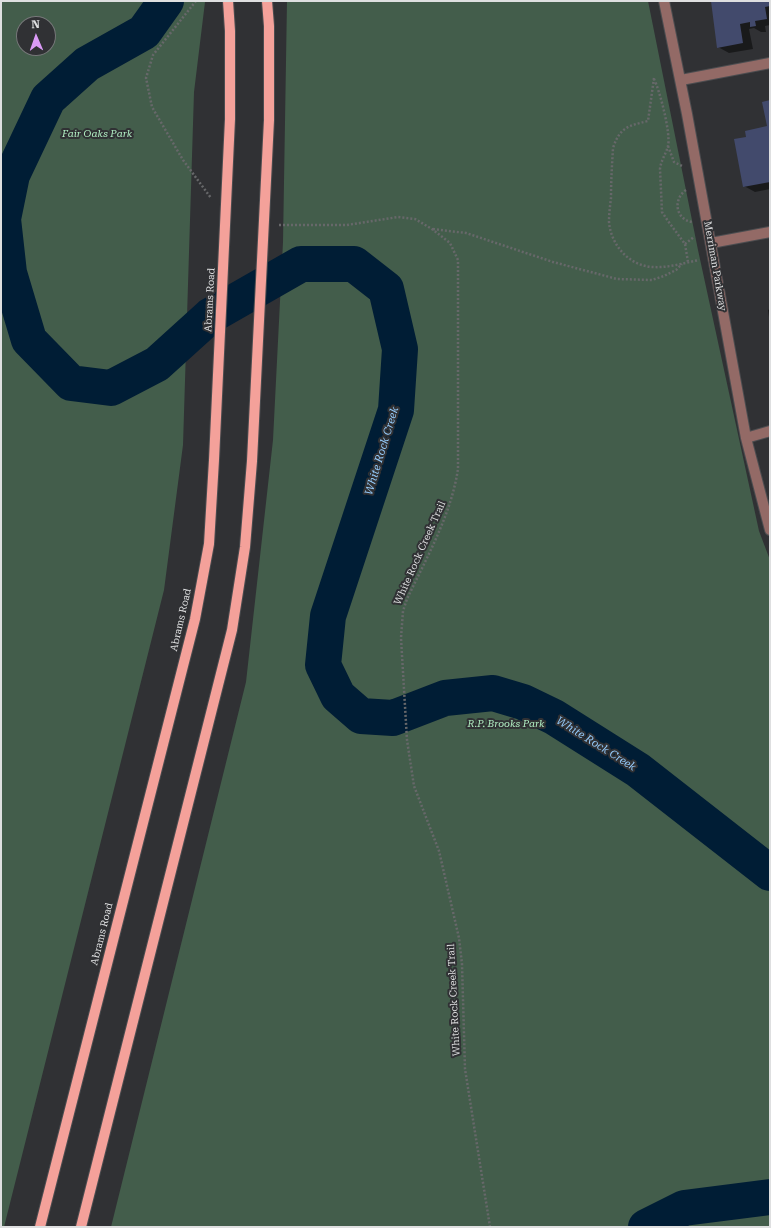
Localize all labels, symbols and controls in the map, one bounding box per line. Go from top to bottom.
north arrow [16,16,56,56]
text: N [31,18,40,31]
park label: Fair Oaks Park [62,128,132,140]
street label: Merriman Parkway [701,220,729,312]
street label: Abrams Road [202,268,218,332]
water label: White Rock Creek [362,405,402,497]
street label: White Rock Creek Trail [392,499,448,607]
street label: Abrams Road [168,587,194,653]
water label: White Rock Creek [554,714,638,774]
park label: R.P. Brooks Park [468,718,544,730]
street label: Abrams Road [88,902,116,966]
street label: White Rock Creek Trail [445,944,463,1056]

